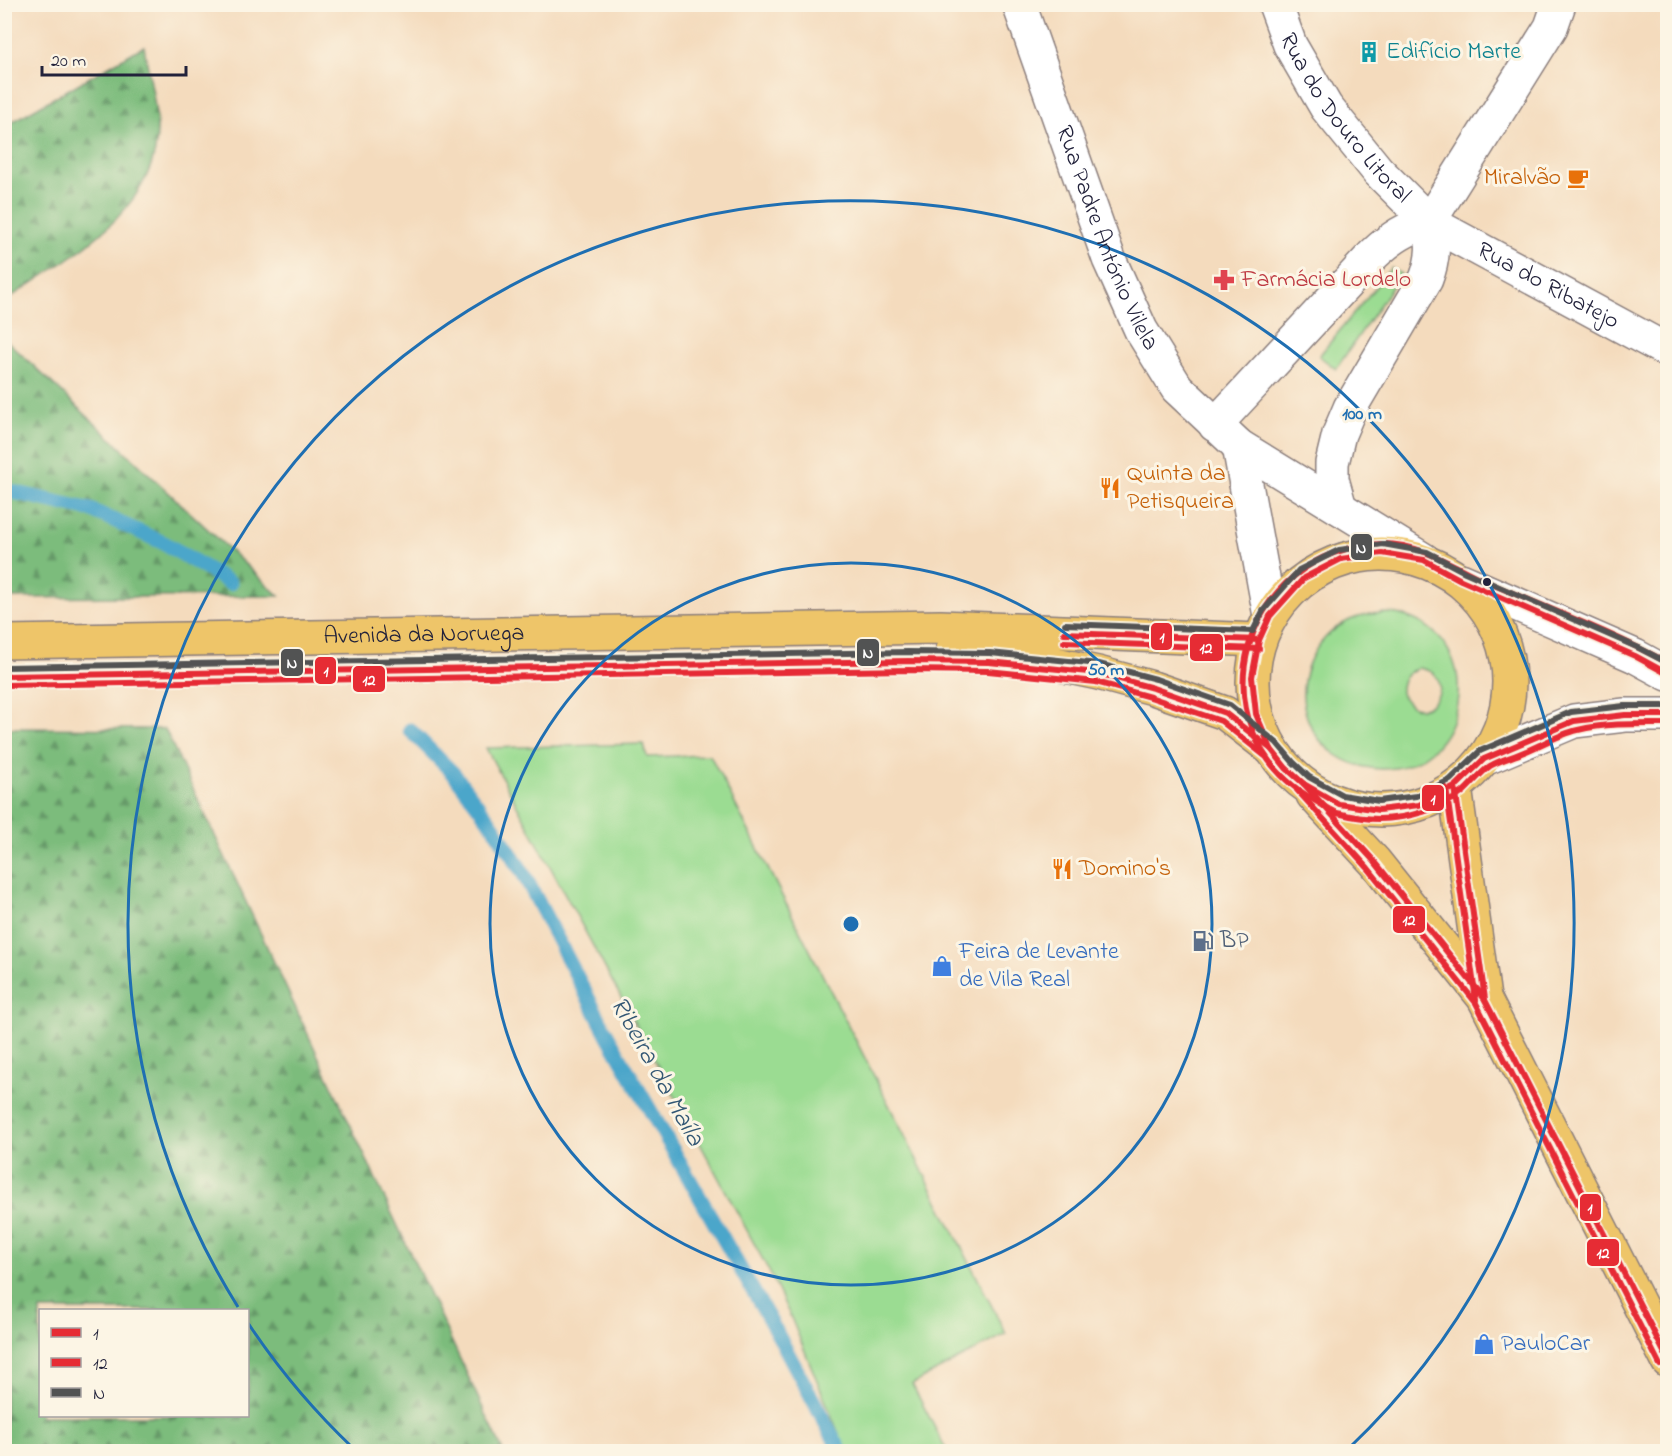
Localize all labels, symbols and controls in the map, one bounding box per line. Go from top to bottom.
street label: Rua do Douro Litoral [1270,28,1419,212]
place label: Edifício Marte [1386,35,1521,70]
scale bar [42,39,186,77]
building icon: Edifício Marte [1357,40,1381,64]
text: 20 m [51,49,86,75]
street label: Rua Padre António Vilela [1046,121,1167,357]
place label: Miralvão [1484,161,1561,196]
cafe icon: Miralvão [1566,166,1590,190]
street label: Rua do Ribatejo [1470,233,1625,339]
place label: Farmácia Lordelo [1240,263,1411,298]
pharmacy icon: Farmácia Lordelo [1212,268,1236,292]
text: 100 m [1342,402,1382,428]
place label: Quinta da Petisqueira [1127,457,1234,520]
restaurant icon: Quinta da Petisqueira [1098,476,1122,500]
line badge: N [1350,533,1373,561]
text: N [1356,537,1367,561]
unlabelled marker [1481,576,1493,588]
street label: Avenida da Noruega [323,616,525,654]
line badge: 1 [1150,622,1173,651]
text: 1 [1159,626,1165,650]
line badge: 12 [1189,633,1224,662]
text: 12 [1199,637,1213,661]
line badge: N [856,638,880,667]
text: N [863,642,874,666]
line badge: N [280,648,304,677]
text: N [287,652,298,676]
line badge: 1 [314,656,337,685]
text: 50 m [1088,658,1124,684]
text: 1 [323,660,329,684]
line badge: 12 [352,665,386,693]
text: 12 [362,669,376,693]
line badge: 1 [1421,784,1445,812]
text: 1 [1430,788,1436,812]
place label: Domino's [1078,852,1171,887]
restaurant icon: Domino's [1050,857,1074,881]
line badge: 12 [1392,905,1426,934]
text: 12 [1402,909,1416,933]
centre of rings [841,914,861,934]
place label: BP [1219,924,1249,959]
fuel station icon: BP [1191,929,1215,953]
place label: Feira de Levante de Vila Real [958,935,1119,998]
shop icon: Feira de Levante de Vila Real [930,954,954,978]
water label: Ribeira da Maíla [599,990,713,1155]
line badge: 1 [1579,1193,1602,1222]
text: 1 [1587,1197,1593,1221]
line badge: 12 [1586,1238,1620,1267]
text: 12 [1596,1242,1610,1266]
legend [39,1309,249,1417]
text: 1 [93,1322,99,1348]
place label: PauloCar [1501,1327,1591,1362]
shop icon: PauloCar [1472,1332,1496,1356]
text: 12 [93,1352,108,1378]
text: N [93,1382,105,1408]

